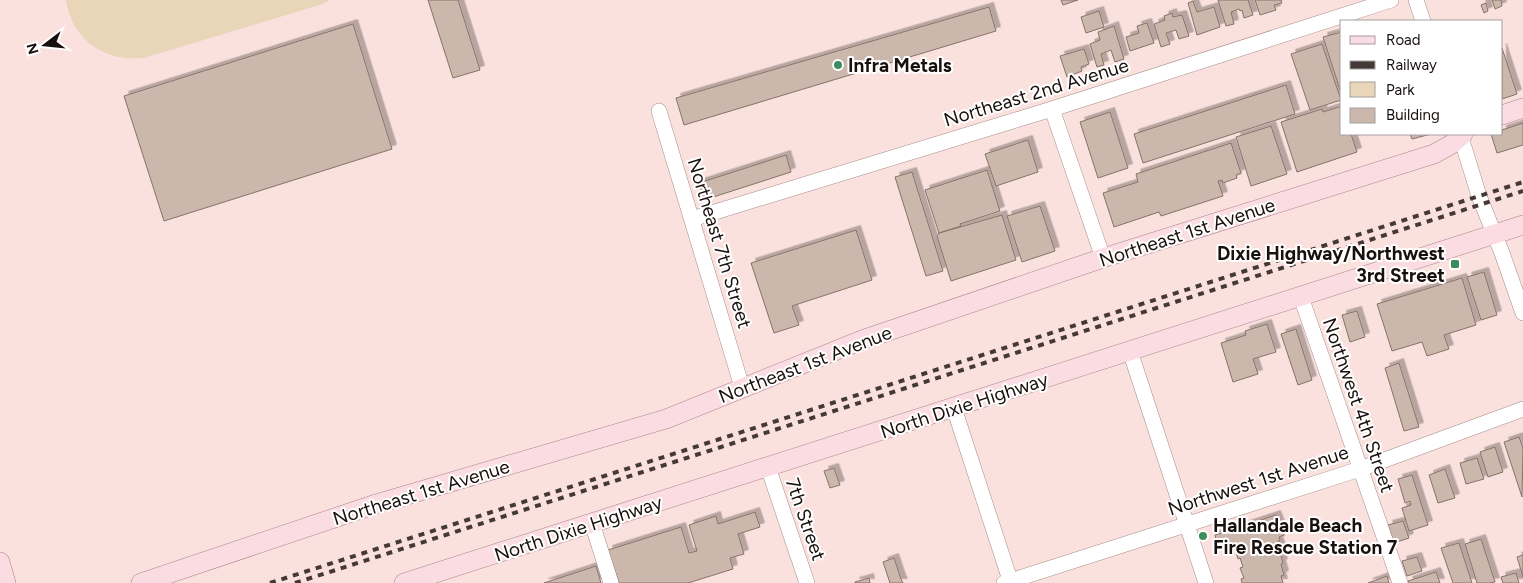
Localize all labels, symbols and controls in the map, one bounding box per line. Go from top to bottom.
north arrow [20,20,70,70]
legend [1340,20,1503,135]
text: Road [1386,31,1421,49]
text: N [23,41,43,56]
street label: Northeast 2nd Avenue [941,53,1131,132]
place label: Infra Metals [848,54,952,77]
text: Railway [1386,56,1437,74]
marker: Infra Metals [832,59,844,71]
text: Park [1386,81,1415,99]
text: Building [1386,106,1440,124]
street label: Northeast 7th Street [683,155,756,331]
street label: Northeast 1st Avenue [1096,193,1278,272]
place label: Dixie Highway/Northwest 3rd Street [1217,242,1445,287]
marker: Dixie Highway/Northwest 3rd Street [1449,258,1461,270]
street label: Northwest 4th Street [1318,315,1399,495]
street label: Northeast 1st Avenue [715,321,895,408]
street label: North Dixie Highway [877,367,1051,443]
street label: Northwest 1st Avenue [1165,440,1351,521]
street label: Northeast 1st Avenue [330,455,512,530]
street label: 7th Street [781,475,830,564]
street label: North Dixie Highway [491,490,665,566]
place label: Hallandale Beach Fire Rescue Station 7 [1213,514,1397,559]
marker: Hallandale Beach Fire Rescue Station 7 [1197,530,1209,542]

